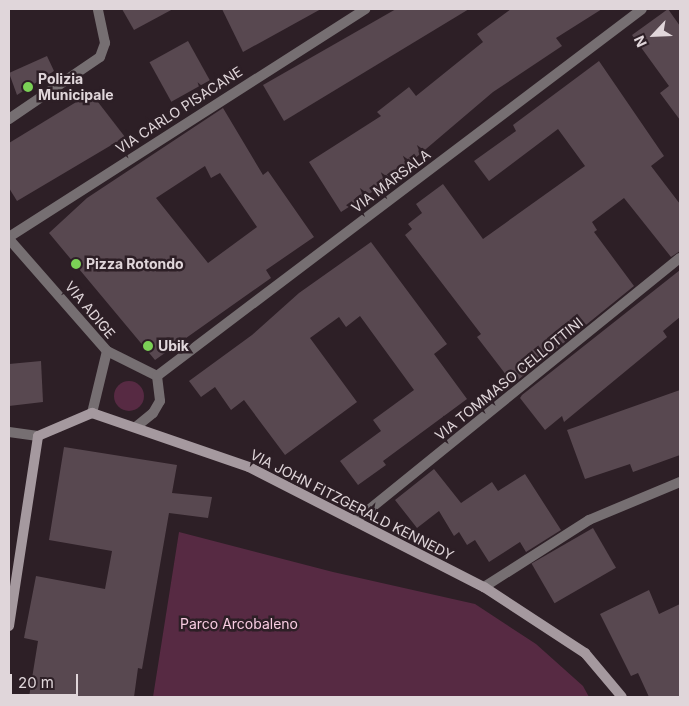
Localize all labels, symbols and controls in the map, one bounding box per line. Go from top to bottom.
north arrow [629,10,679,60]
text: N [630,33,650,50]
street label: VIA CARLO PISACANE [113,63,245,157]
place label: Polizia Municipale [38,71,114,104]
marker: Polizia Municipale [22,81,34,93]
street label: VIA MARSALA [348,146,434,216]
place label: Pizza Rotondo [86,256,184,272]
marker: Pizza Rotondo [70,258,82,270]
street label: VIA ADIGE [61,278,119,342]
street label: VIA TOMMASO CELLOTTINI [432,314,586,444]
place label: Ubik [158,338,189,354]
marker: Ubik [142,340,154,352]
street label: VIA JOHN FITZGERALD KENNEDY [248,446,456,564]
park label: Parco Arcobaleno [180,616,298,632]
scale bar [12,664,80,696]
text: 20 m [18,673,54,692]

